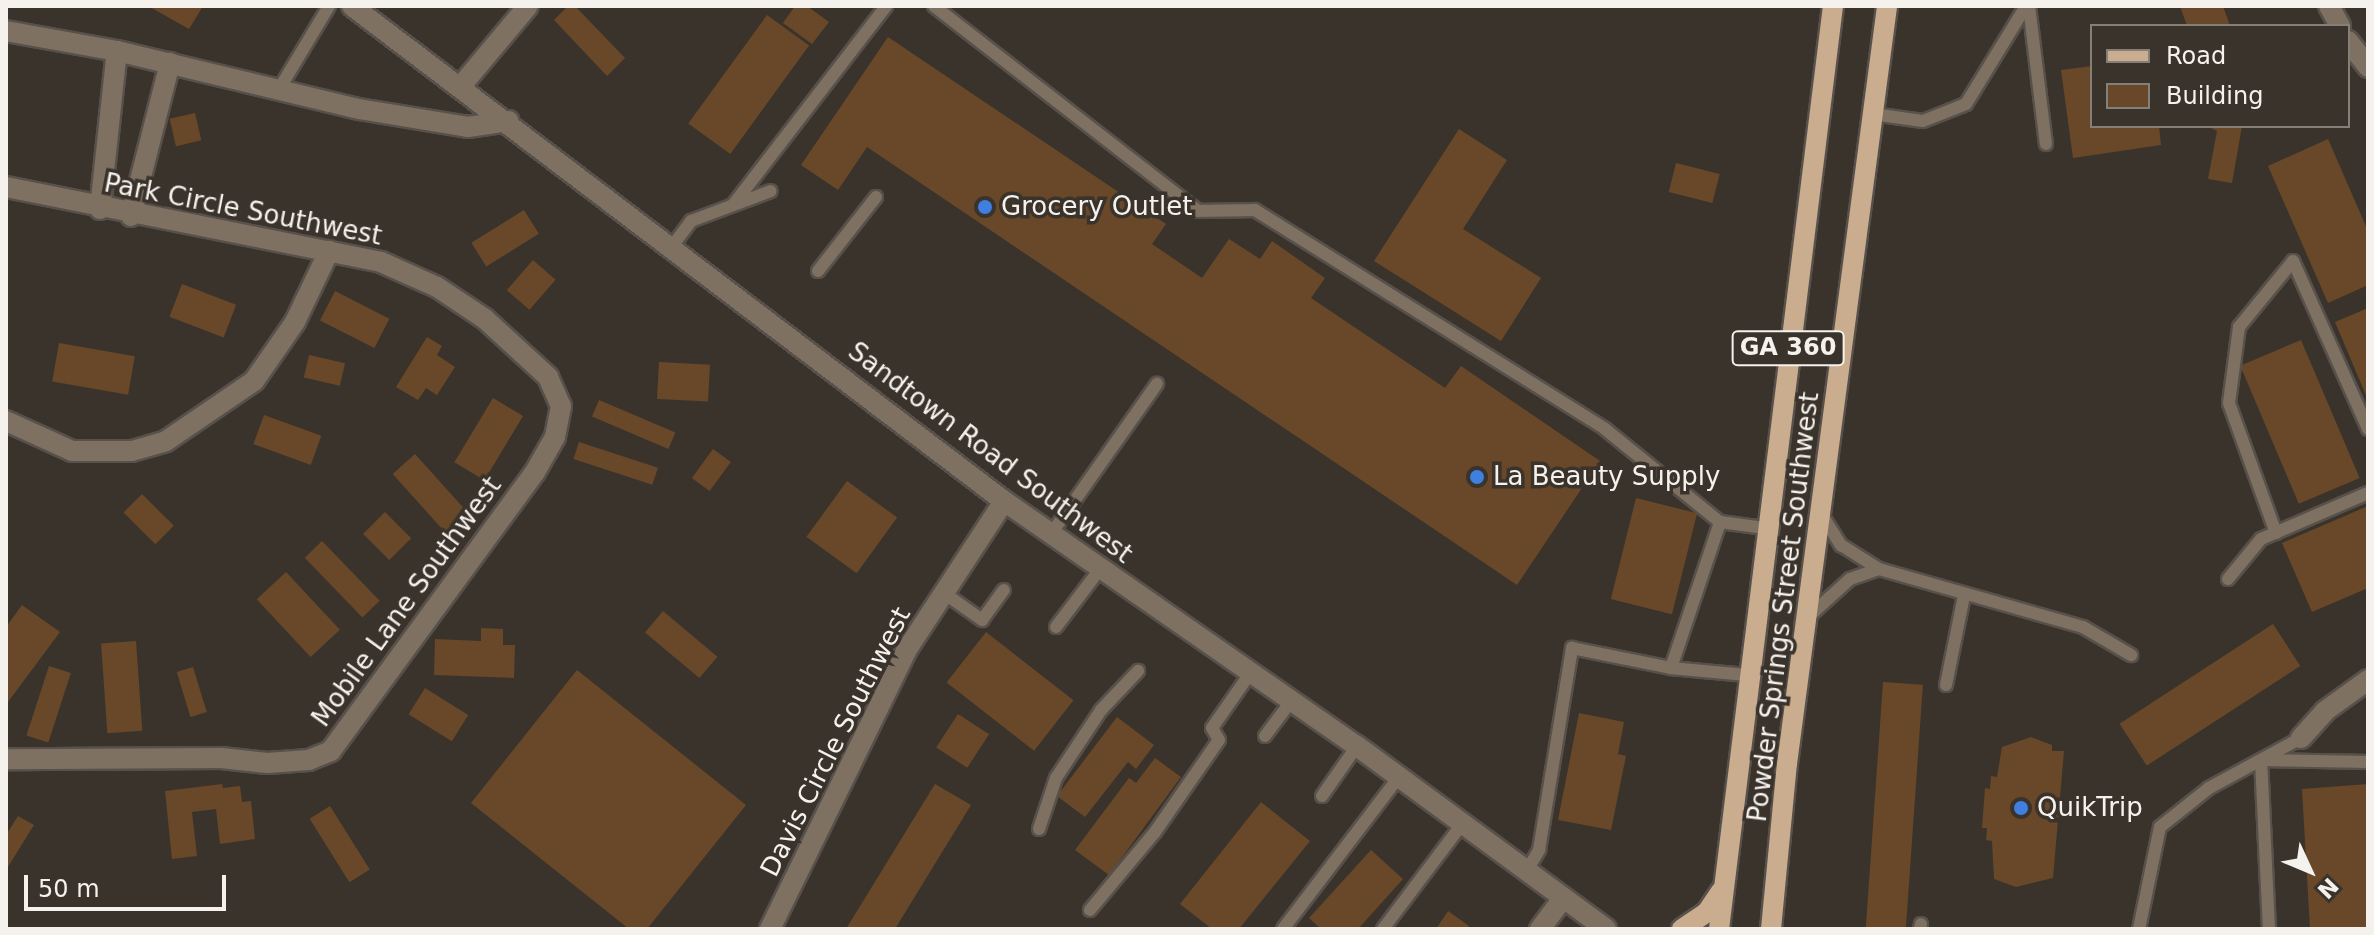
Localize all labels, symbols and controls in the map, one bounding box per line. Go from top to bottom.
legend [2090,24,2350,128]
text: Road [2166,42,2226,70]
text: Building [2166,82,2263,110]
street label: Park Circle Southwest [101,168,385,252]
place label: Grocery Outlet [1001,191,1192,223]
marker: Grocery Outlet [976,198,994,216]
road number: GA 360 [1730,328,1846,368]
street label: Sandtown Road Southwest [842,336,1138,570]
street label: Powder Springs Street Southwest [1742,390,1826,824]
place label: La Beauty Supply [1493,461,1720,493]
marker: La Beauty Supply [1468,468,1486,486]
street label: Mobile Lane Southwest [306,471,508,733]
street label: Davis Circle Southwest [754,602,918,882]
place label: QuikTrip [2037,792,2143,824]
marker: QuikTrip [2012,799,2030,817]
north arrow [2270,831,2350,911]
scale bar [28,859,230,909]
text: N [2312,873,2343,903]
text: 50 m [38,875,100,903]

